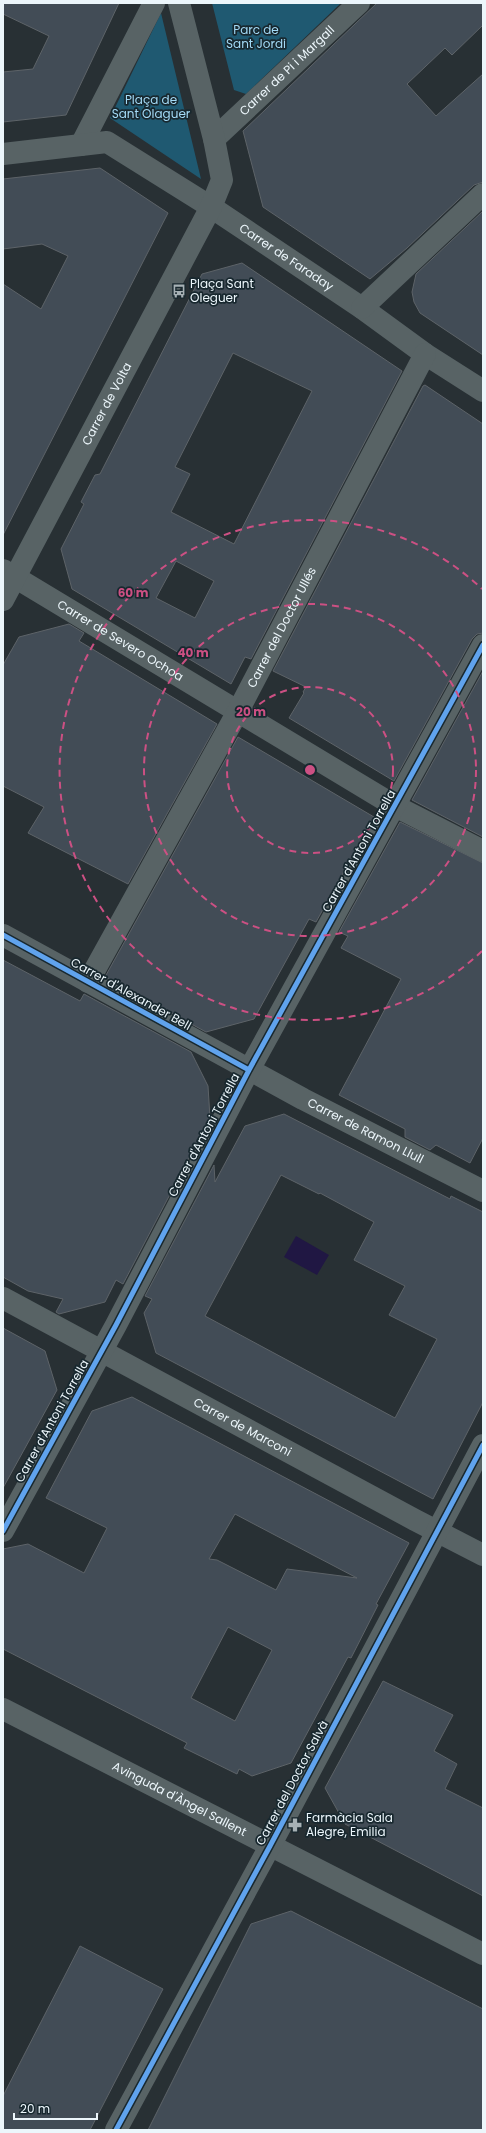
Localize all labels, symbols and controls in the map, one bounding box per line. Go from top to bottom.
park label: Parc de Sant Jordi [226,21,286,52]
street label: Carrer de Pi i Margall [235,21,338,119]
park label: Plaça de Sant Olaguer [112,91,191,122]
street label: Carrer de Faraday [236,219,337,295]
place label: Plaça Sant Oleguer [190,275,254,306]
bus stop icon: Plaça Sant Oleguer [171,283,187,299]
street label: Carrer de Volta [77,359,135,448]
street label: Carrer del Doctor Ullés [243,564,320,691]
text: 60 m [118,584,149,601]
street label: Carrer de Severo Ochoa [54,596,187,685]
text: 40 m [177,644,209,661]
text: 20 m [236,703,266,720]
centre of rings [303,763,317,777]
street label: Carrer d'Antoni Torrella [318,786,399,915]
street label: Carrer d'Alexander Bell [68,953,195,1034]
street label: Carrer d'Antoni Torrella [164,1070,243,1200]
street label: Carrer de Ramon Llull [305,1094,427,1167]
street label: Carrer d'Antoni Torrella [11,1356,92,1485]
street label: Carrer de Marconi [191,1393,295,1460]
street label: Carrer del Doctor Salvà [251,1717,332,1848]
street label: Avinguda d'Àngel Sallent [109,1757,250,1840]
place label: Farmàcia Sala Alegre, Emilia [306,1809,393,1840]
pharmacy icon: Farmàcia Sala Alegre, Emilia [287,1817,303,1833]
scale bar [14,2095,97,2121]
text: 20 m [20,2100,50,2117]

